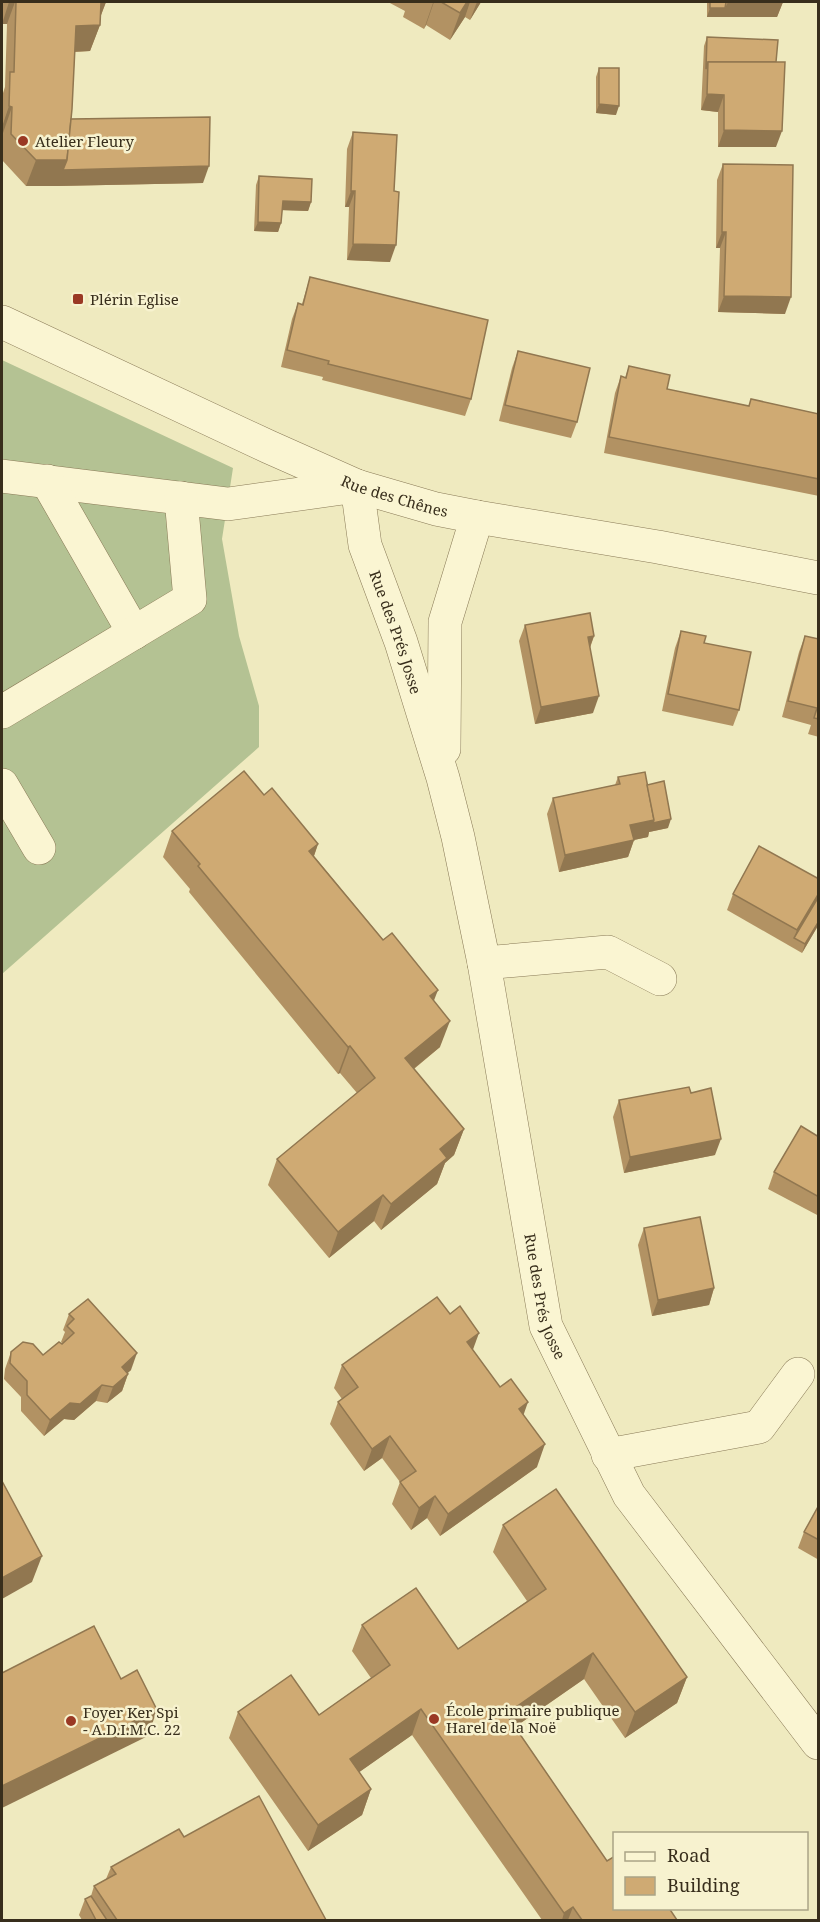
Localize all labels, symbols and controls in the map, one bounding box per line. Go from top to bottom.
place label: Atelier Fleury [35,131,134,151]
marker: Atelier Fleury [16,134,30,148]
place label: Plérin Eglise [90,289,179,309]
marker: Plérin Eglise [71,292,85,306]
street label: Rue des Chênes [338,470,450,521]
street label: Rue des Prés Josse [365,567,426,696]
street label: Rue des Prés Josse [520,1232,571,1362]
place label: École primaire publique Harel de la Noë [446,1700,620,1737]
place label: Foyer Ker Spi - A.D.I.M.C. 22 [83,1702,181,1739]
marker: École primaire publique Harel de la Noë [427,1712,441,1726]
marker: Foyer Ker Spi - A.D.I.M.C. 22 [64,1714,78,1728]
legend [613,1832,808,1910]
text: Road [667,1843,710,1867]
text: Building [667,1873,740,1897]

